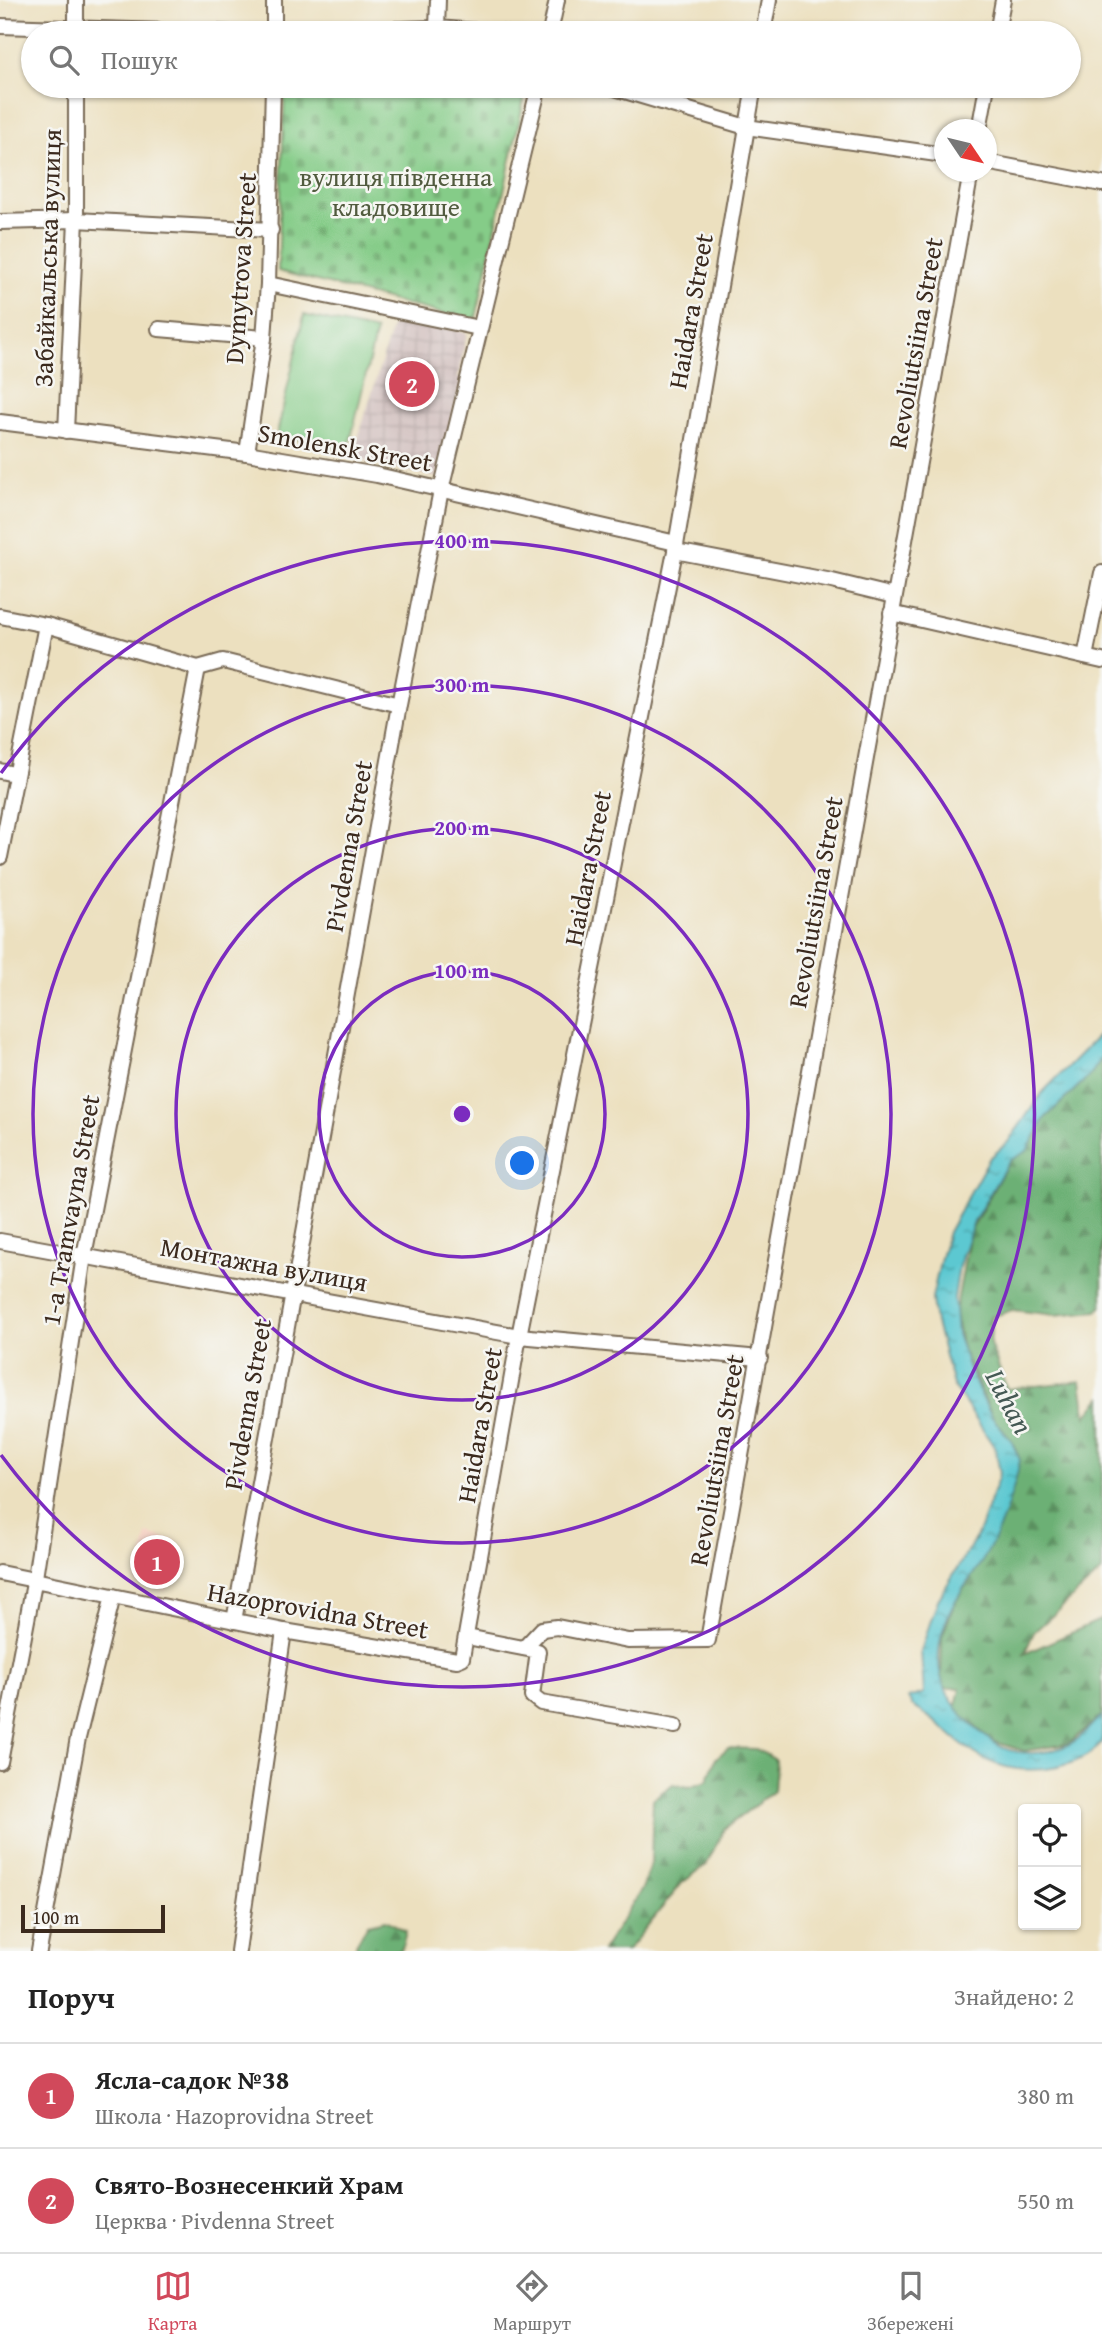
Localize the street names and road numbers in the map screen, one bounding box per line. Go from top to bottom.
street label: Забайкальська вулиця [23,128,71,388]
street label: Dymytrova Street [214,171,266,365]
street label: Haidara Street [657,230,723,392]
street label: Revoliutsiina Street [877,234,953,452]
street label: Smolensk Street [255,412,435,482]
street label: Pivdenna Street [314,757,382,935]
street label: Haidara Street [553,787,621,949]
street label: Revoliutsiina Street [777,793,853,1011]
street label: 1-a Tramvayna Street [30,1091,110,1329]
street label: Монтажна вулиця [157,1227,371,1301]
street label: Pivdenna Street [213,1315,281,1493]
street label: Haidara Street [446,1344,512,1506]
street label: Revoliutsiina Street [678,1351,754,1569]
street label: Hazoprovidna Street [204,1571,432,1649]

